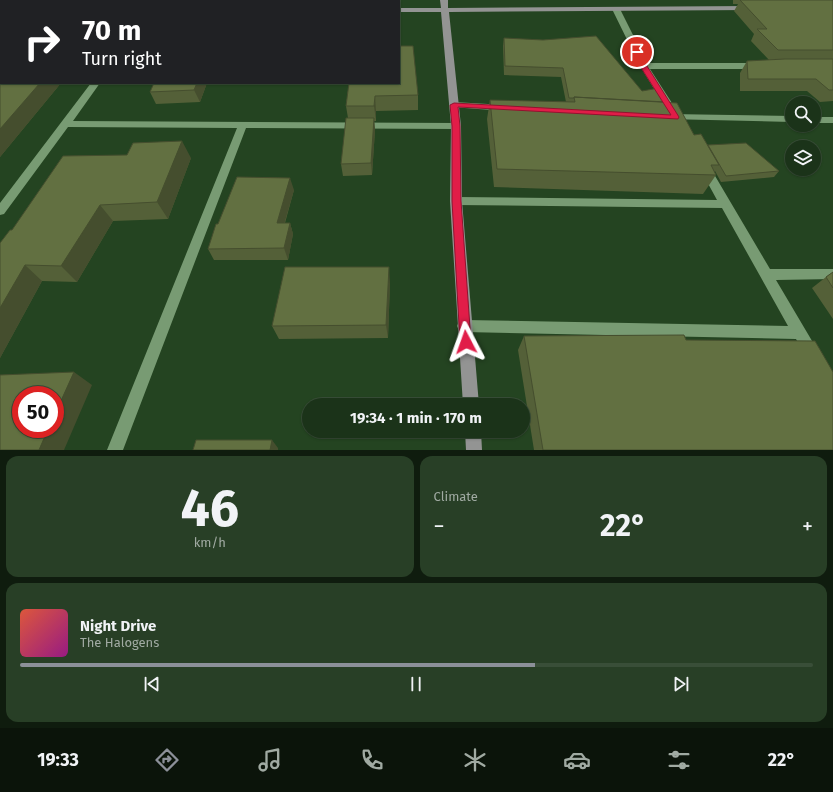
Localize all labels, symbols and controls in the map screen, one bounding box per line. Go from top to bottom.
text: 70 m [82,14,141,47]
icon: right [16,16,68,68]
pin [620,35,654,69]
icon: arrive [626,41,648,63]
text: Turn right [82,48,162,70]
map controls [785,96,821,176]
button: search [785,96,821,132]
button: layers [785,140,821,176]
position arrow [445,321,487,363]
speed limit sign: 50 [12,386,64,438]
text: 19:34 · 1 min · 170 m [350,409,482,427]
text: 46 [180,477,239,540]
text: Climate [434,489,478,504]
text: 22° [600,508,647,544]
text: − [434,513,445,540]
text: + [802,513,813,540]
text: km/h [194,535,226,550]
text: Night Drive [80,617,156,635]
text: The Halogens [80,635,159,650]
icon: previous [141,673,163,695]
icon: pause [405,673,427,695]
icon: next [670,673,692,695]
icon: directions [153,746,181,774]
icon: music [256,746,284,774]
icon: phone [358,746,386,774]
icon: climate [461,746,489,774]
icon: car [563,746,591,774]
icon: filters [665,746,693,774]
text: 19:33 [37,749,79,771]
text: 22° [768,749,796,771]

